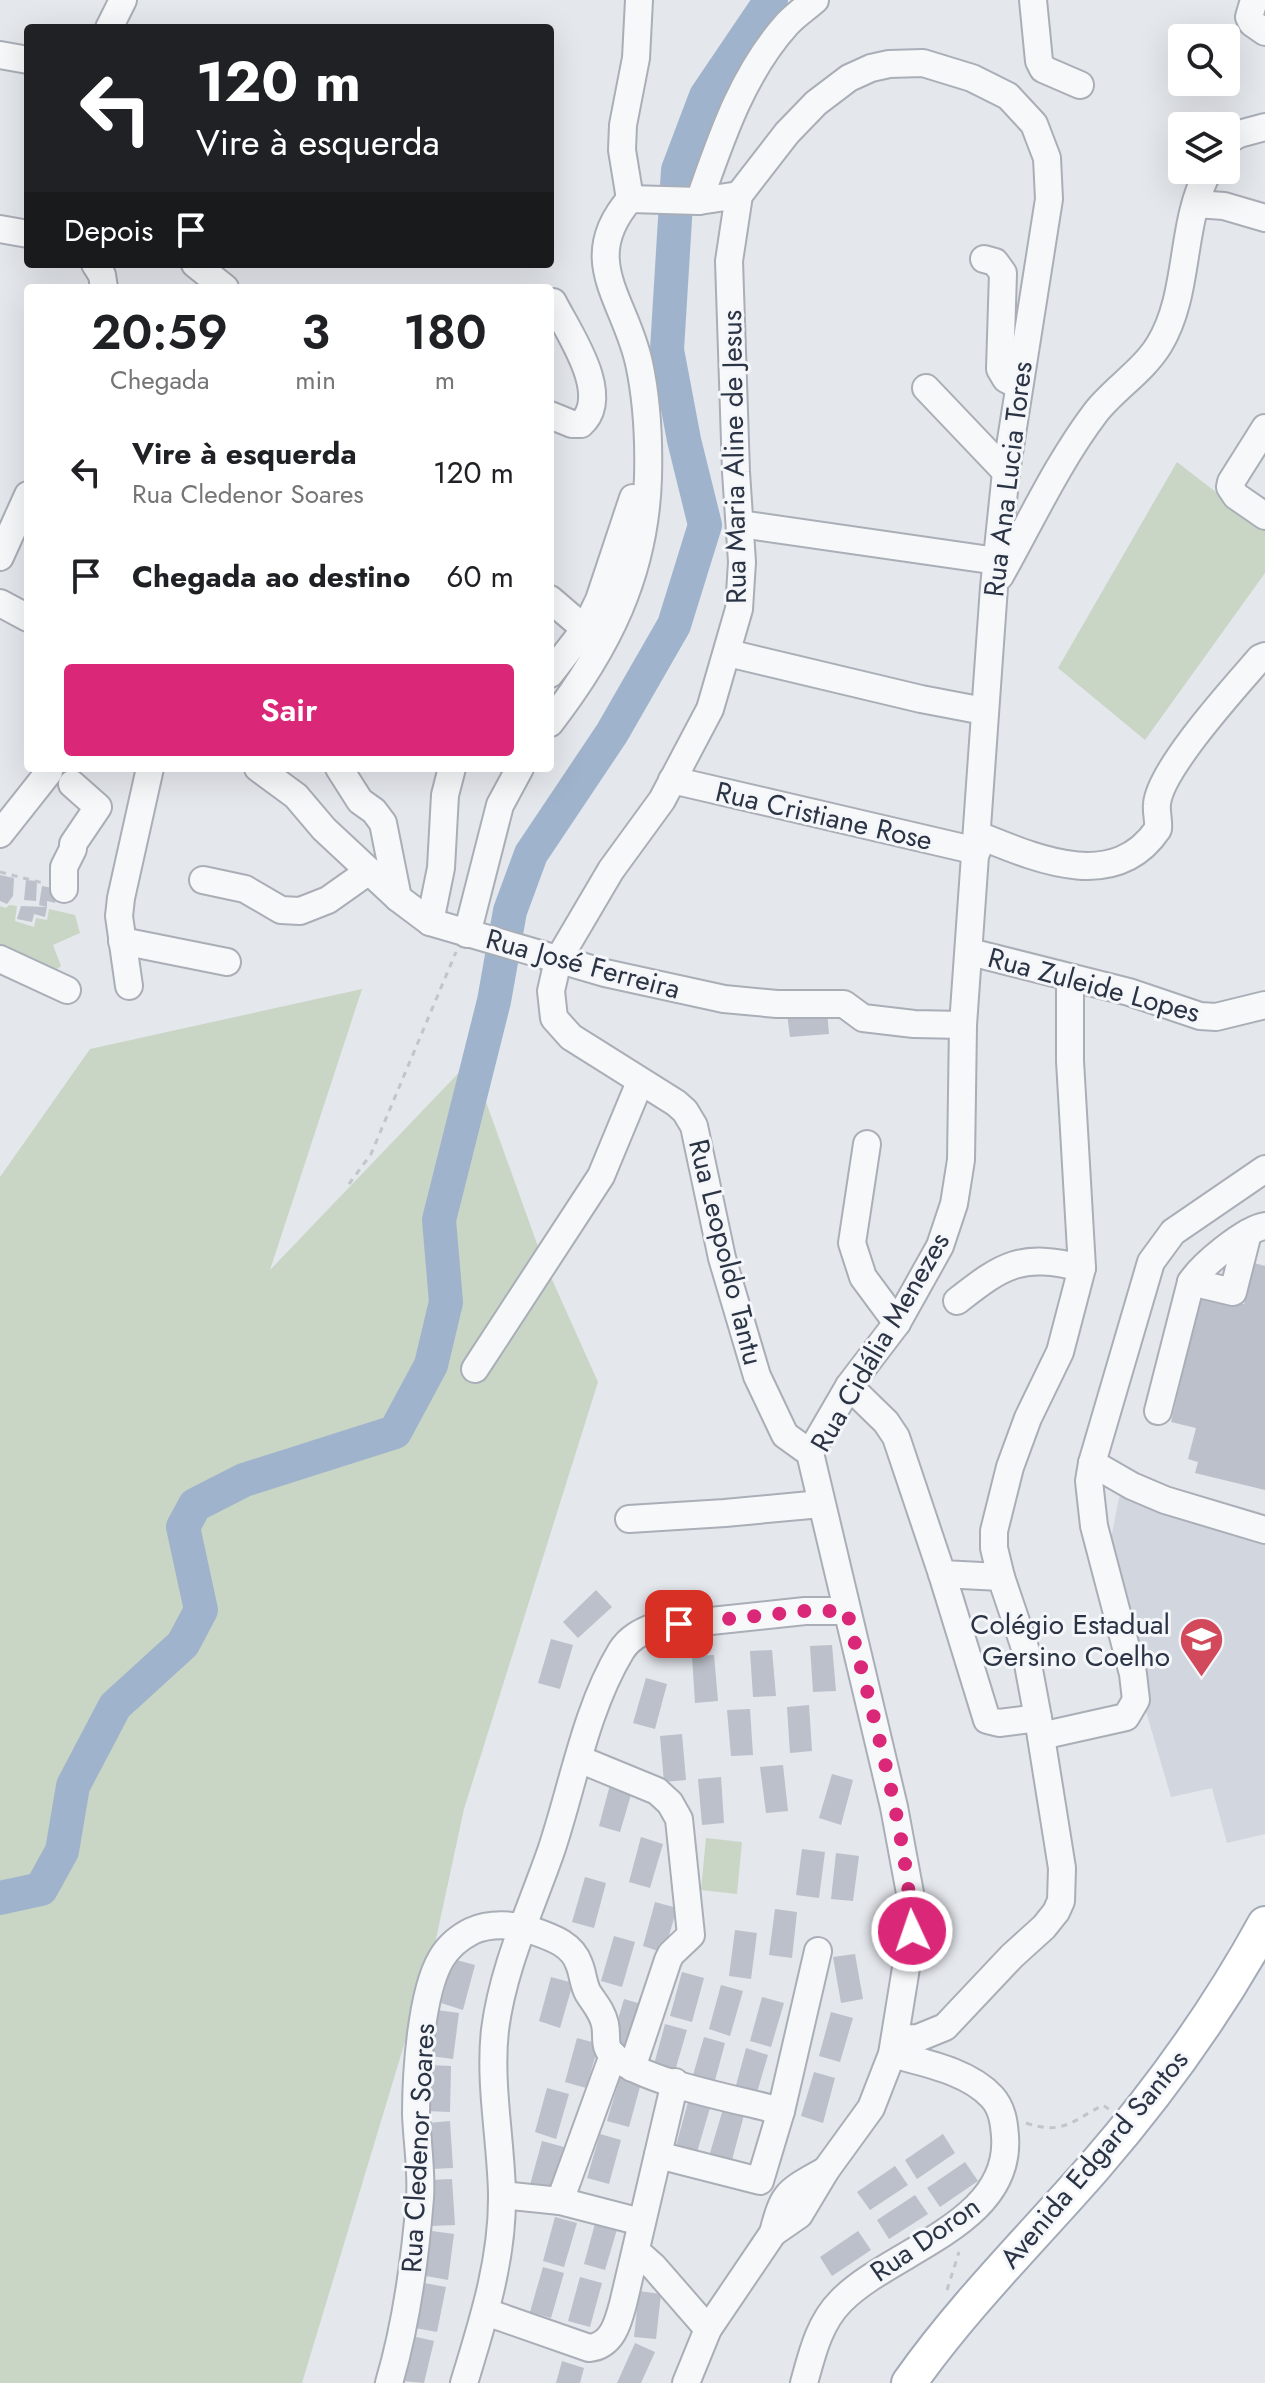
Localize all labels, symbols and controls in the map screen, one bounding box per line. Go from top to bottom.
map controls [1168,24,1240,184]
button: search [1168,24,1240,96]
text: 120 m [196,41,361,122]
icon: left [64,56,168,160]
button: layers [1168,112,1240,184]
text: Vire à esquerda [196,116,440,168]
icon: arrive [169,208,213,252]
text: Depois [64,209,153,252]
text: 20:59 [91,298,228,367]
text: 3 [301,298,330,367]
text: 180 [403,298,487,367]
street label: Rua Maria Aline de Jesus [711,310,757,604]
street label: Rua Ana Lucia Tores [973,359,1043,599]
text: Chegada [110,361,209,399]
text: min [295,361,336,399]
text: m [435,361,455,399]
text: Vire à esquerda [132,432,357,475]
icon: left [64,450,108,494]
text: 120 m [433,451,514,494]
text: Rua Cledenor Soares [132,475,364,513]
icon: arrive [64,554,108,598]
text: Chegada ao destino [132,555,410,598]
text: 60 m [446,555,514,598]
button: Sair [64,664,514,756]
street label: Rua Cristiane Rose [712,771,936,861]
street label: Rua José Ferreira [481,918,685,1010]
street label: Rua Zuleide Lopes [983,937,1205,1033]
street label: Rua Leopoldo Tantu [678,1135,774,1369]
street label: Rua Cidália Menezes [800,1224,960,1460]
pin [645,1590,713,1658]
icon: arrive [657,1602,701,1646]
place label: Colégio Estadual Gersino Coelho [970,1604,1170,1677]
school or university icon: Colégio Estadual Gersino Coelho [1177,1616,1225,1679]
position arrow [870,1889,954,1973]
street label: Rua Cledenor Soares [391,2022,445,2274]
street label: Avenida Edgard Santos [990,2041,1198,2277]
street label: Rua Doron [862,2186,988,2292]

